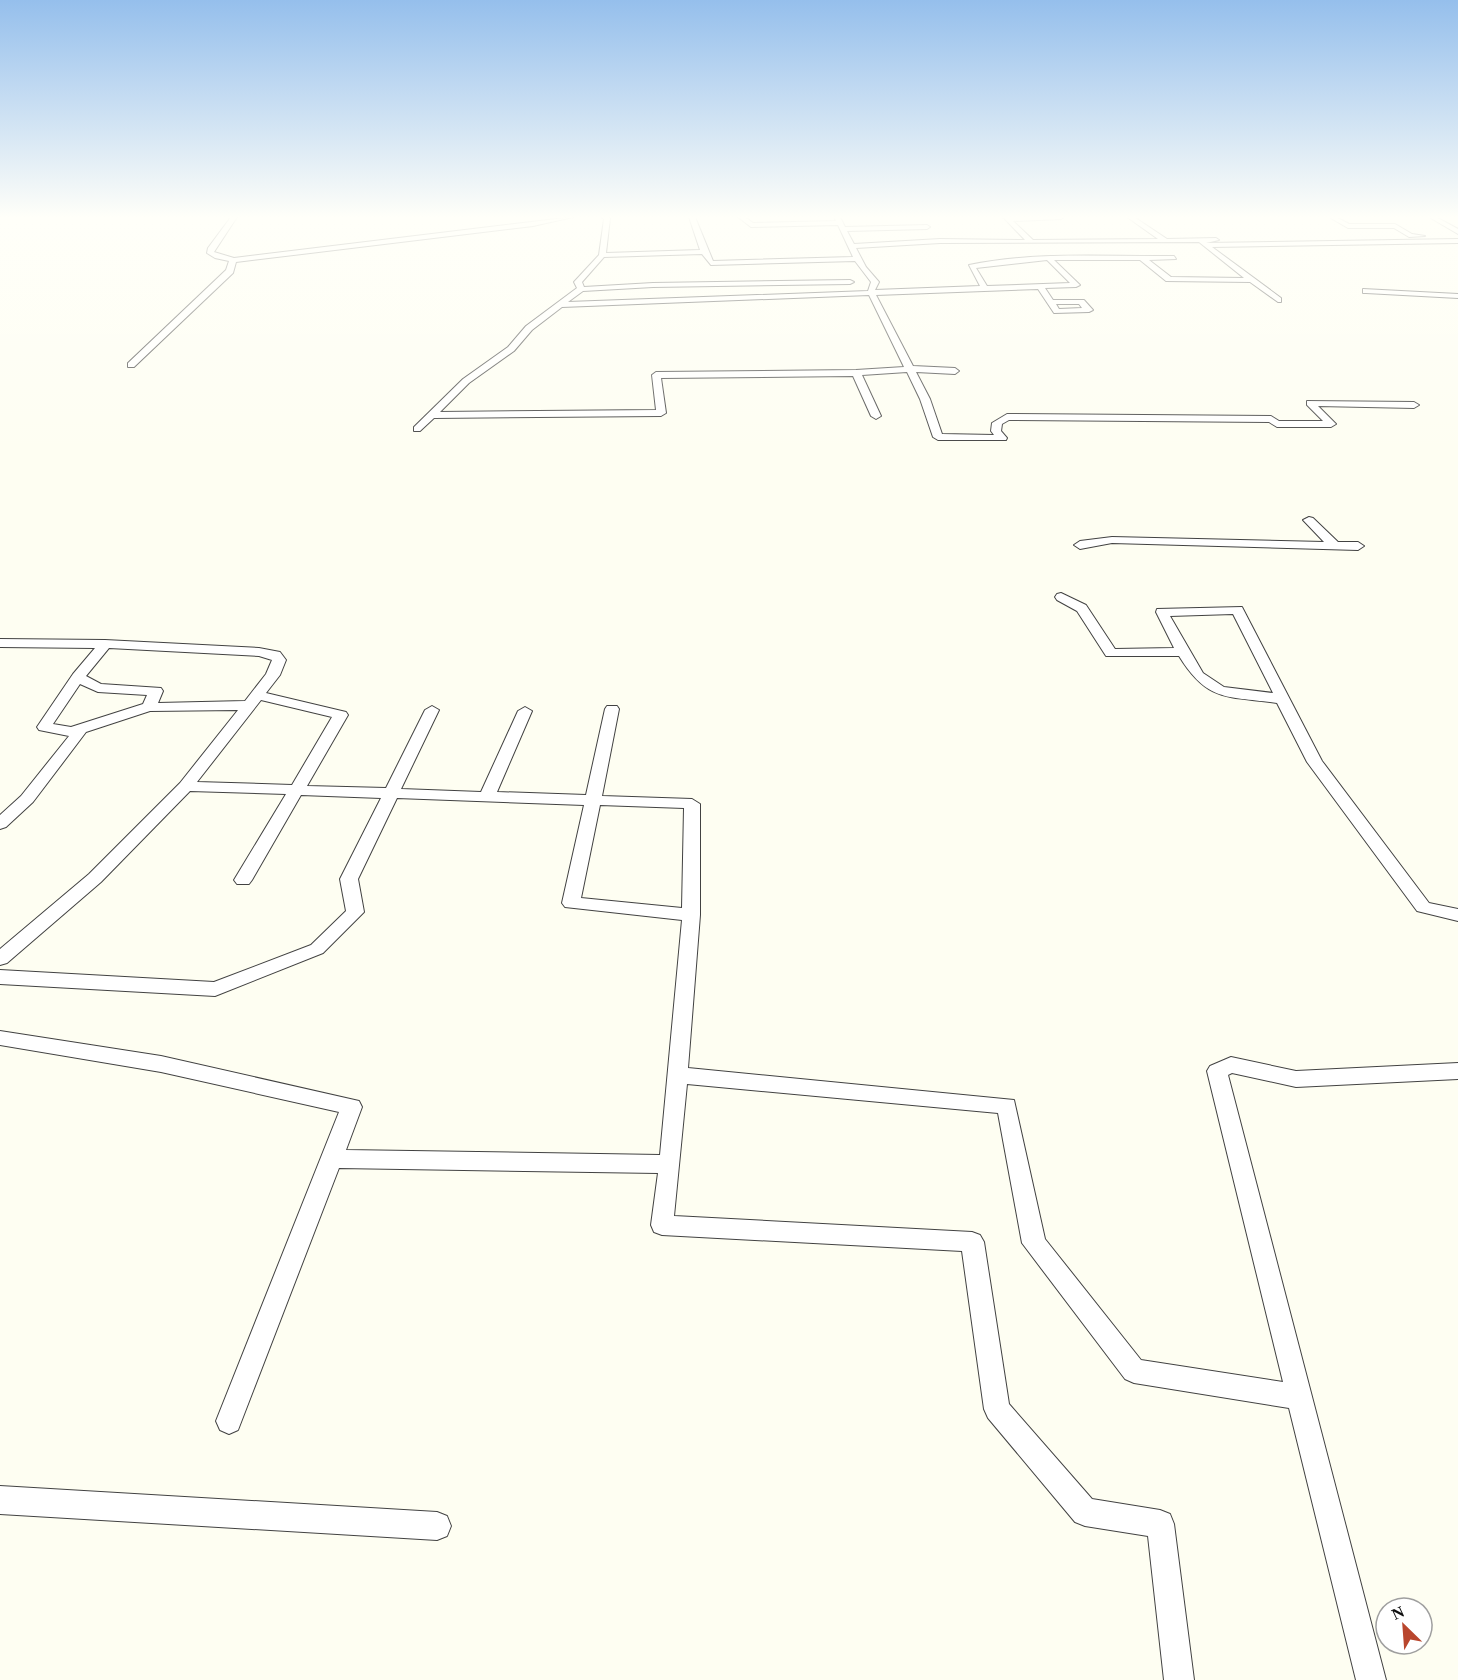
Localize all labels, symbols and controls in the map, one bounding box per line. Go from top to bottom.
north arrow [1374,1596,1434,1656]
text: N [1389,1603,1407,1623]

